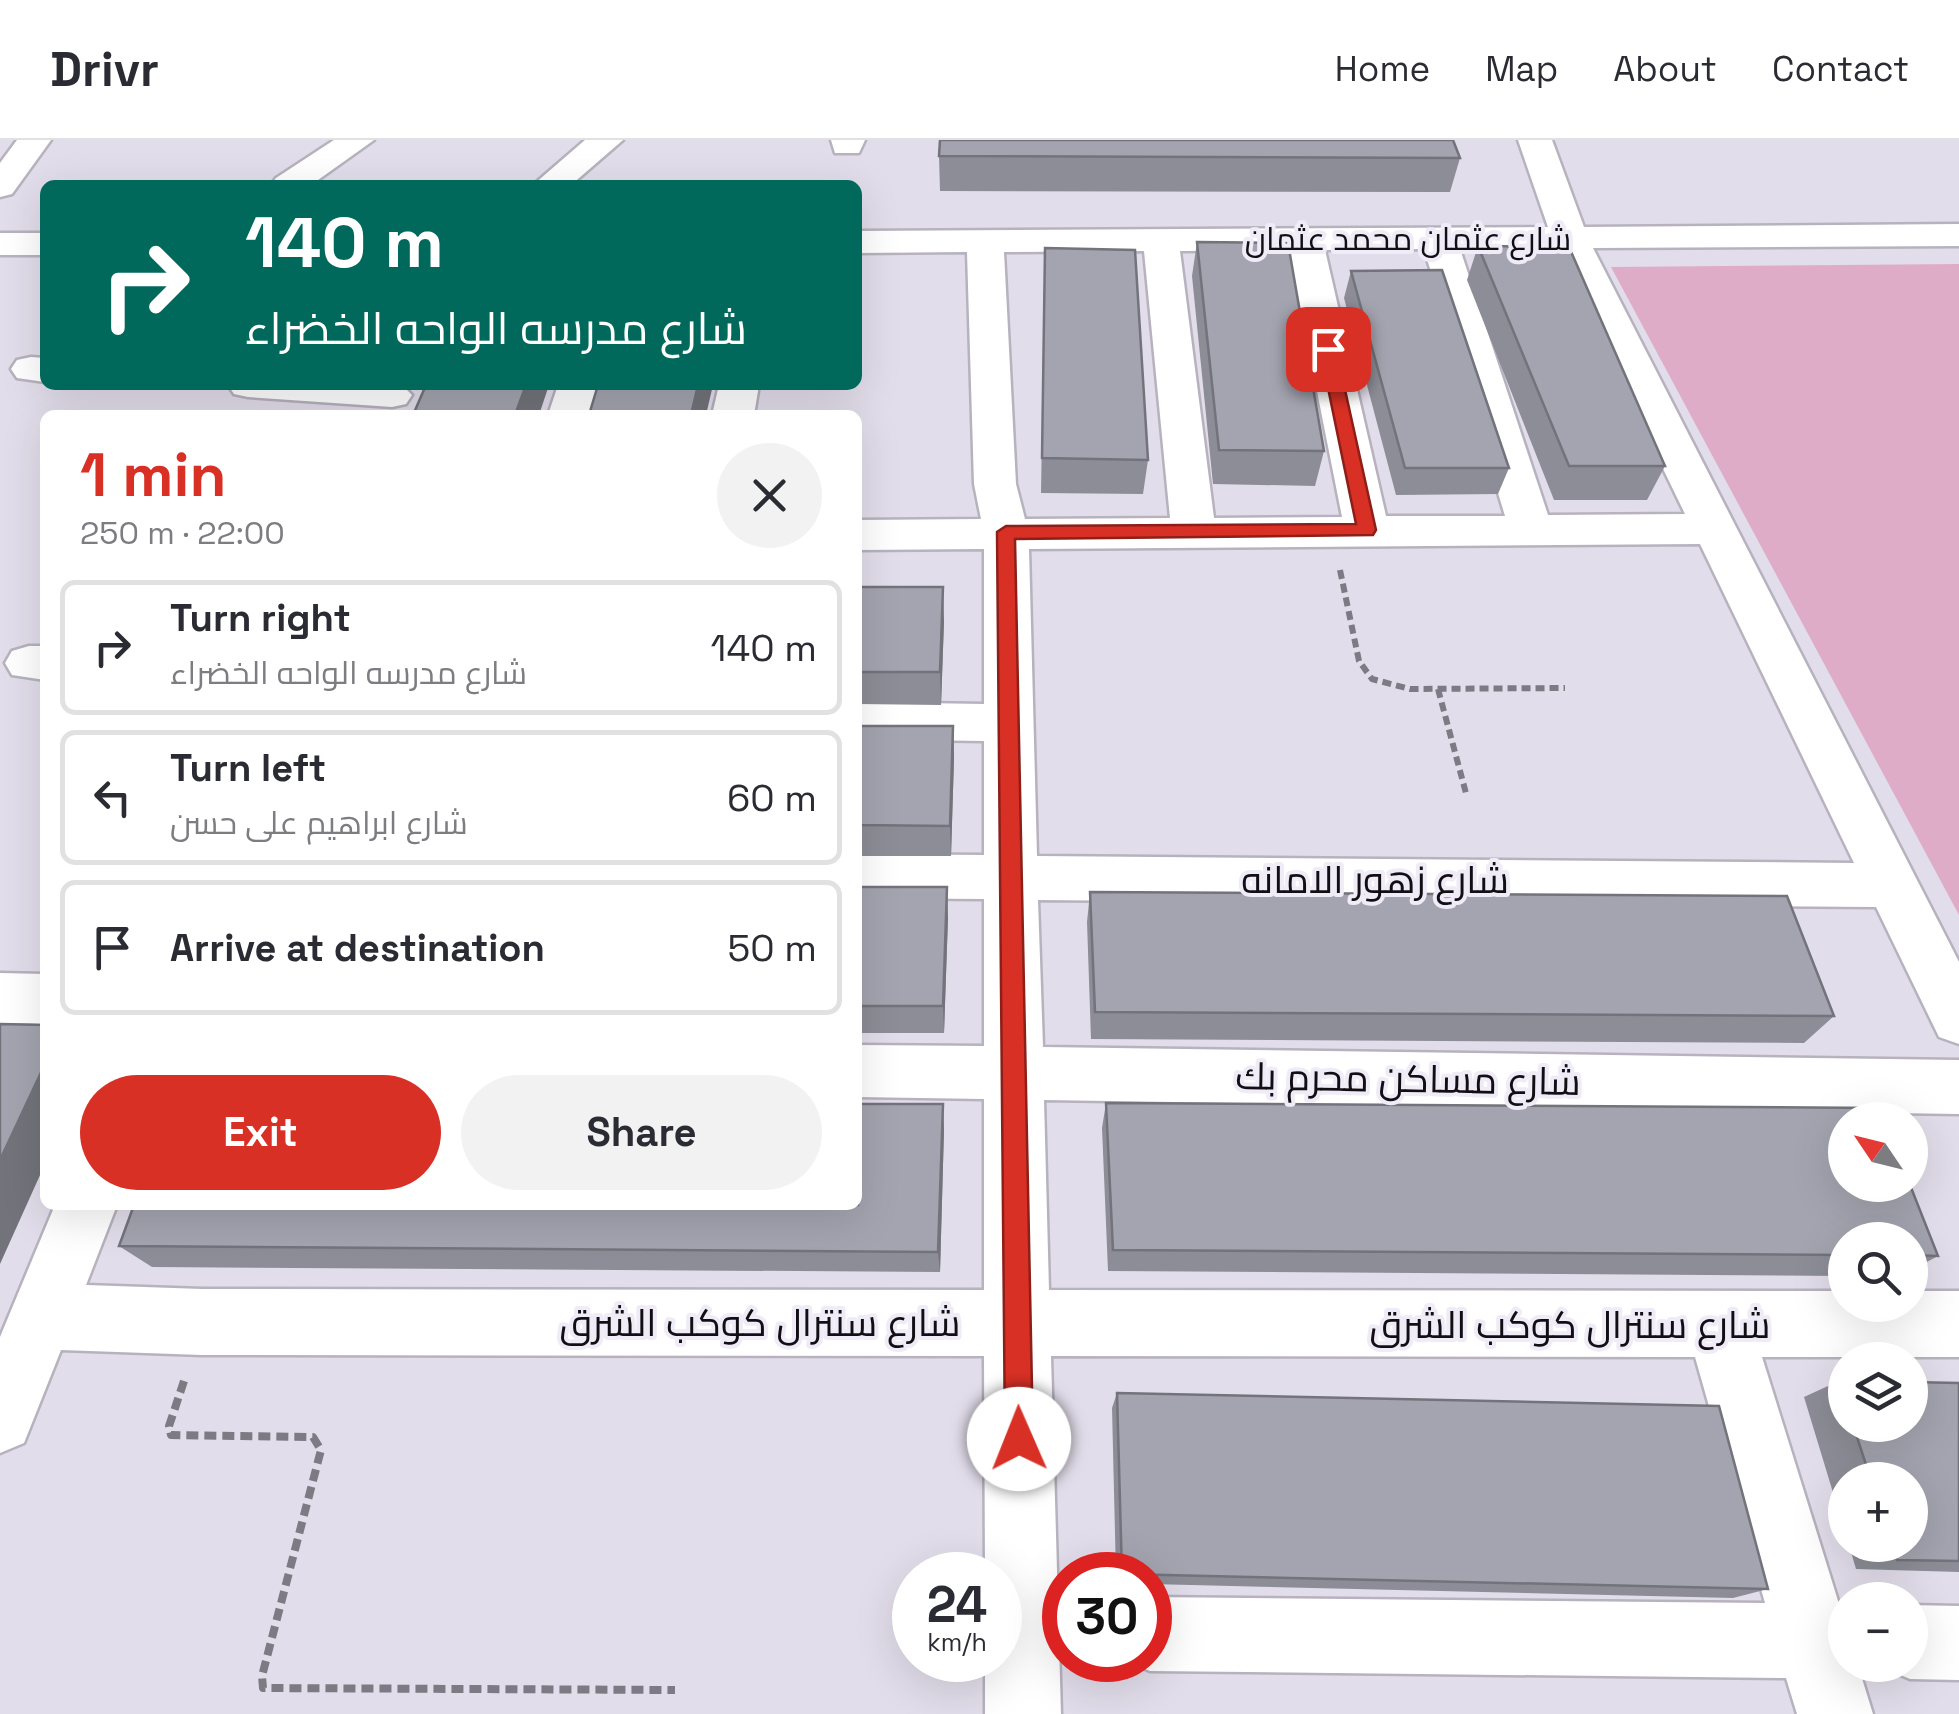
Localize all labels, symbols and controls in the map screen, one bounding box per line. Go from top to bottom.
text: Drivr [50,39,159,100]
text: Home [1335,47,1430,91]
text: Map [1485,47,1558,91]
text: About [1613,47,1717,91]
text: Contact [1772,47,1909,91]
text: 140 m [245,198,444,287]
street label: شارع عثمان محمد عثمان [1245,219,1571,261]
icon: right [80,220,210,350]
text: شارع مدرسه الواحه الخضراء [245,300,747,357]
pin [1286,307,1371,392]
icon: arrive [1301,322,1356,377]
text: 1 min [80,437,227,514]
button: close [717,443,822,548]
text: 250 m · 22:00 [80,513,285,553]
text: Turn right [170,594,351,642]
icon: right [85,620,140,675]
text: 140 m [711,624,817,672]
text: شارع مدرسه الواحه الخضراء [170,653,527,693]
text: Turn left [170,744,326,792]
icon: left [85,770,140,825]
text: 60 m [727,774,817,822]
text: شارع ابراهيم على حسن [170,803,468,843]
street label: شارع زهور الامانه [1241,856,1509,905]
icon: arrive [85,920,140,975]
text: Arrive at destination [170,924,545,972]
text: 50 m [727,924,817,972]
street label: شارع مساكن محرم بك [1235,1052,1581,1108]
button: Exit [80,1075,441,1190]
button: Share [461,1075,822,1190]
north arrow [1828,1102,1928,1202]
map controls [1828,1102,1928,1682]
button: search [1828,1222,1928,1322]
street label: شارع سنترال كوكب الشرق [559,1299,961,1348]
street label: شارع سنترال كوكب الشرق [1369,1301,1771,1350]
button: layers [1828,1342,1928,1442]
position arrow [967,1387,1071,1491]
button: + [1828,1462,1928,1562]
speed limit sign: 30 [1042,1552,1172,1682]
text: 24 [927,1573,987,1637]
button: − [1828,1582,1928,1682]
text: km/h [927,1626,987,1658]

